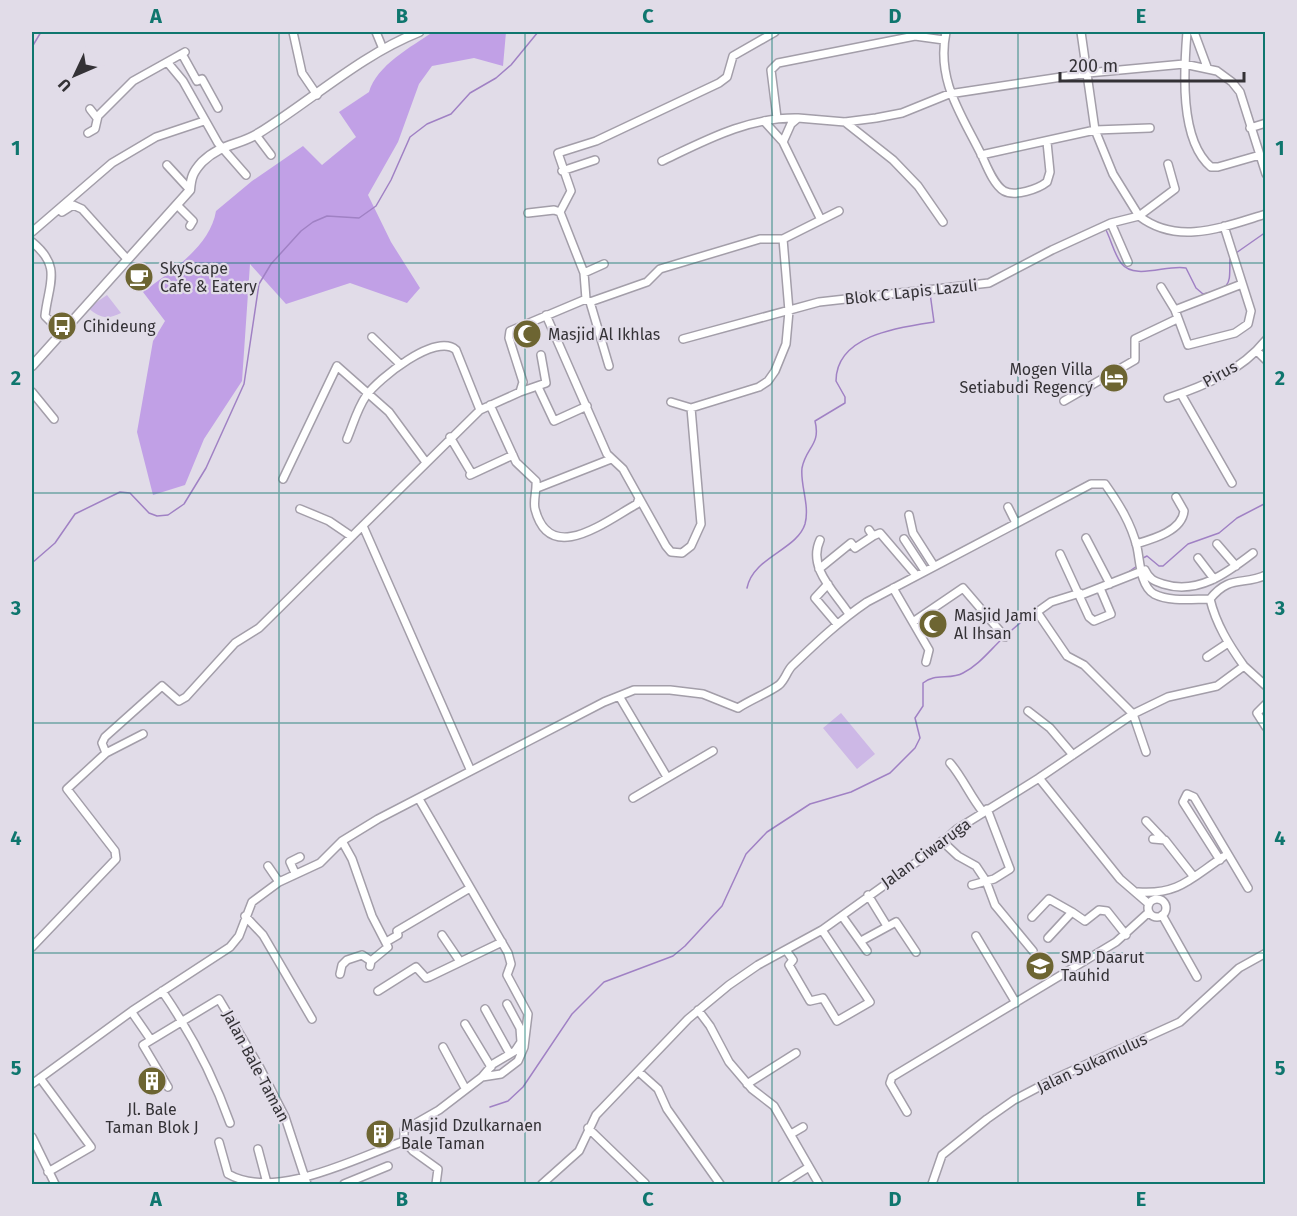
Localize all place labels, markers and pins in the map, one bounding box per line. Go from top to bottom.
place label: SkyScape Cafe & Eatery [160,259,257,296]
cafe icon: SkyScape Cafe & Eatery [123,261,155,293]
bus stop icon: Cihideung [46,310,78,342]
place label: Cihideung [83,317,156,336]
mosque icon: Masjid Al Ikhlas [511,318,543,350]
place label: Masjid Al Ikhlas [548,325,660,344]
place label: Mogen Villa Setiabudi Regency [960,360,1093,397]
hotel icon: Mogen Villa Setiabudi Regency [1098,362,1130,394]
place label: Masjid Jami Al Ihsan [954,606,1037,643]
mosque icon: Masjid Jami Al Ihsan [917,608,949,640]
place label: SMP Daarut Tauhid [1061,948,1145,985]
school or university icon: SMP Daarut Tauhid [1024,950,1056,982]
building icon: Jl. Bale Taman Blok J [136,1065,168,1097]
place label: Jl. Bale Taman Blok J [105,1100,199,1137]
place label: Masjid Dzulkarnaen Bale Taman [401,1116,542,1153]
building icon: Masjid Dzulkarnaen Bale Taman [364,1118,396,1150]

